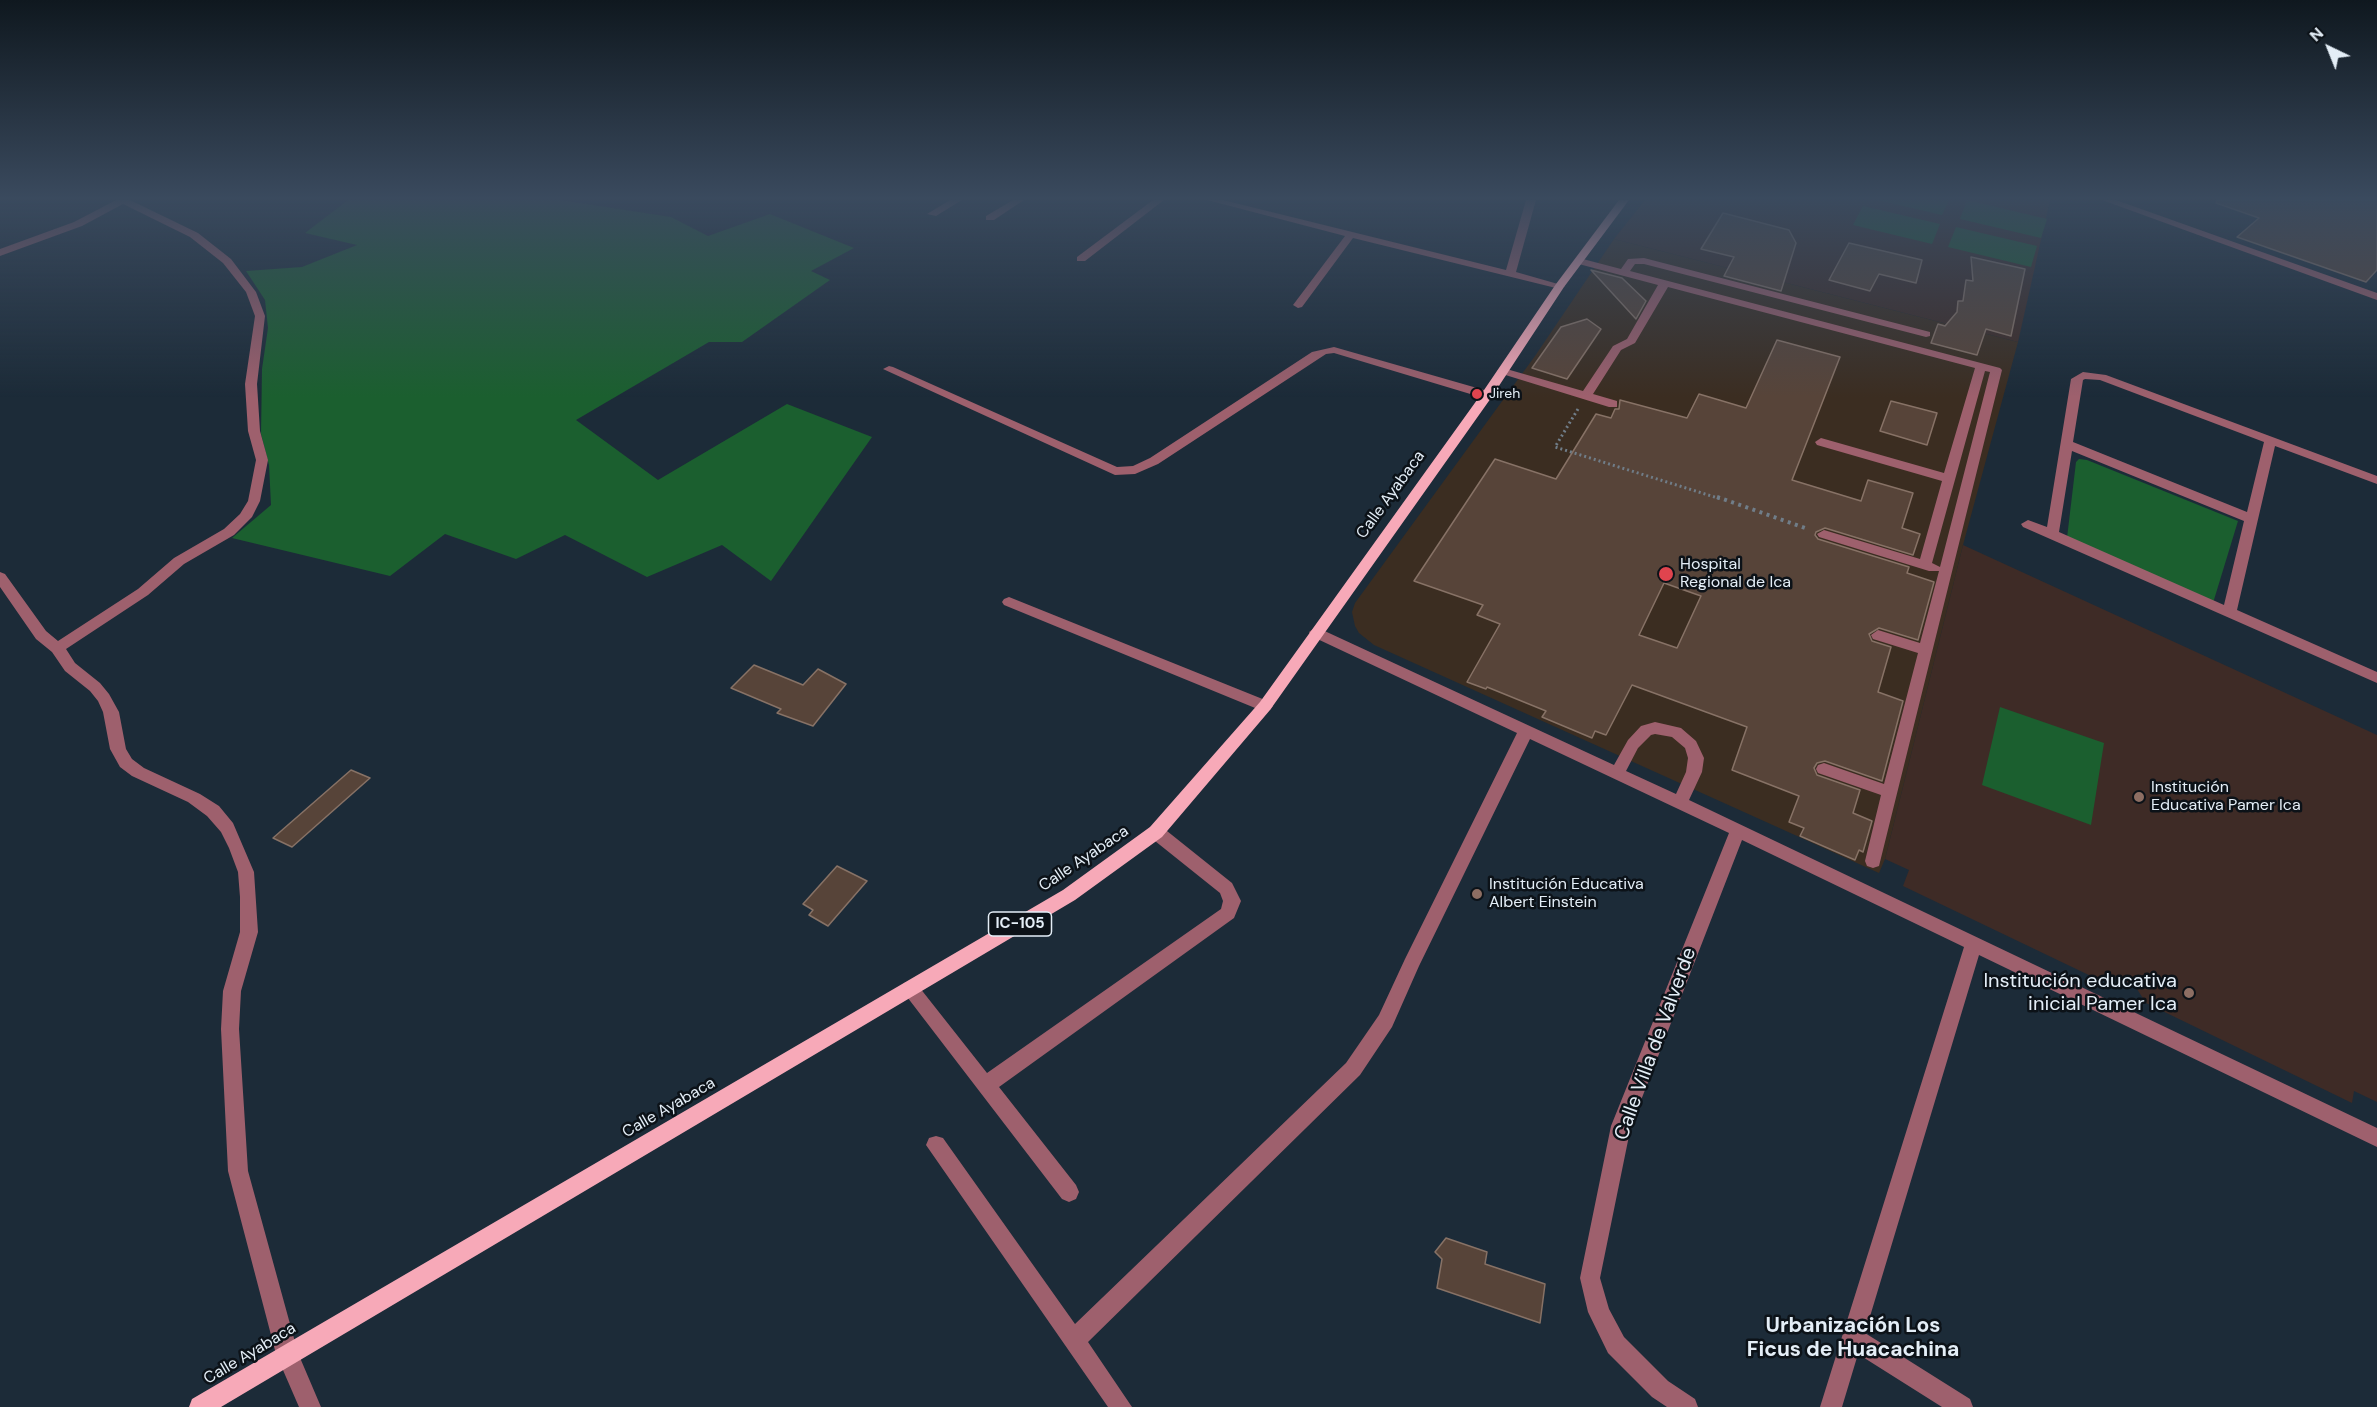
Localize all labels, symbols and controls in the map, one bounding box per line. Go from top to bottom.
north arrow [2299,18,2359,78]
text: N [2305,23,2328,46]
place label: Jireh [1489,386,1520,402]
marker: Jireh [1470,387,1484,401]
street label: Calle Ayabaca [1353,447,1429,543]
place label: Hospital Regional de Ica [1680,555,1791,593]
marker: Hospital Regional de Ica [1657,565,1675,583]
place label: Institución Educativa Pamer Ica [2151,778,2301,816]
marker: Institución Educativa Pamer Ica [2132,790,2146,804]
street label: Calle Ayabaca [1036,822,1132,896]
place label: Institución Educativa Albert Einstein [1489,875,1644,913]
marker: Institución Educativa Albert Einstein [1470,887,1484,901]
road number: IC-105 [988,912,1052,936]
street label: Calle Villa de Valverde [1610,944,1702,1144]
place label: Institución educativa inicial Pamer Ica [1983,970,2177,1017]
marker: Institución educativa inicial Pamer Ica [2182,986,2196,1000]
street label: Calle Ayabaca [619,1074,719,1142]
district label: Urbanización Los Ficus de Huacachina [1747,1313,1959,1363]
street label: Calle Ayabaca [200,1319,300,1389]

